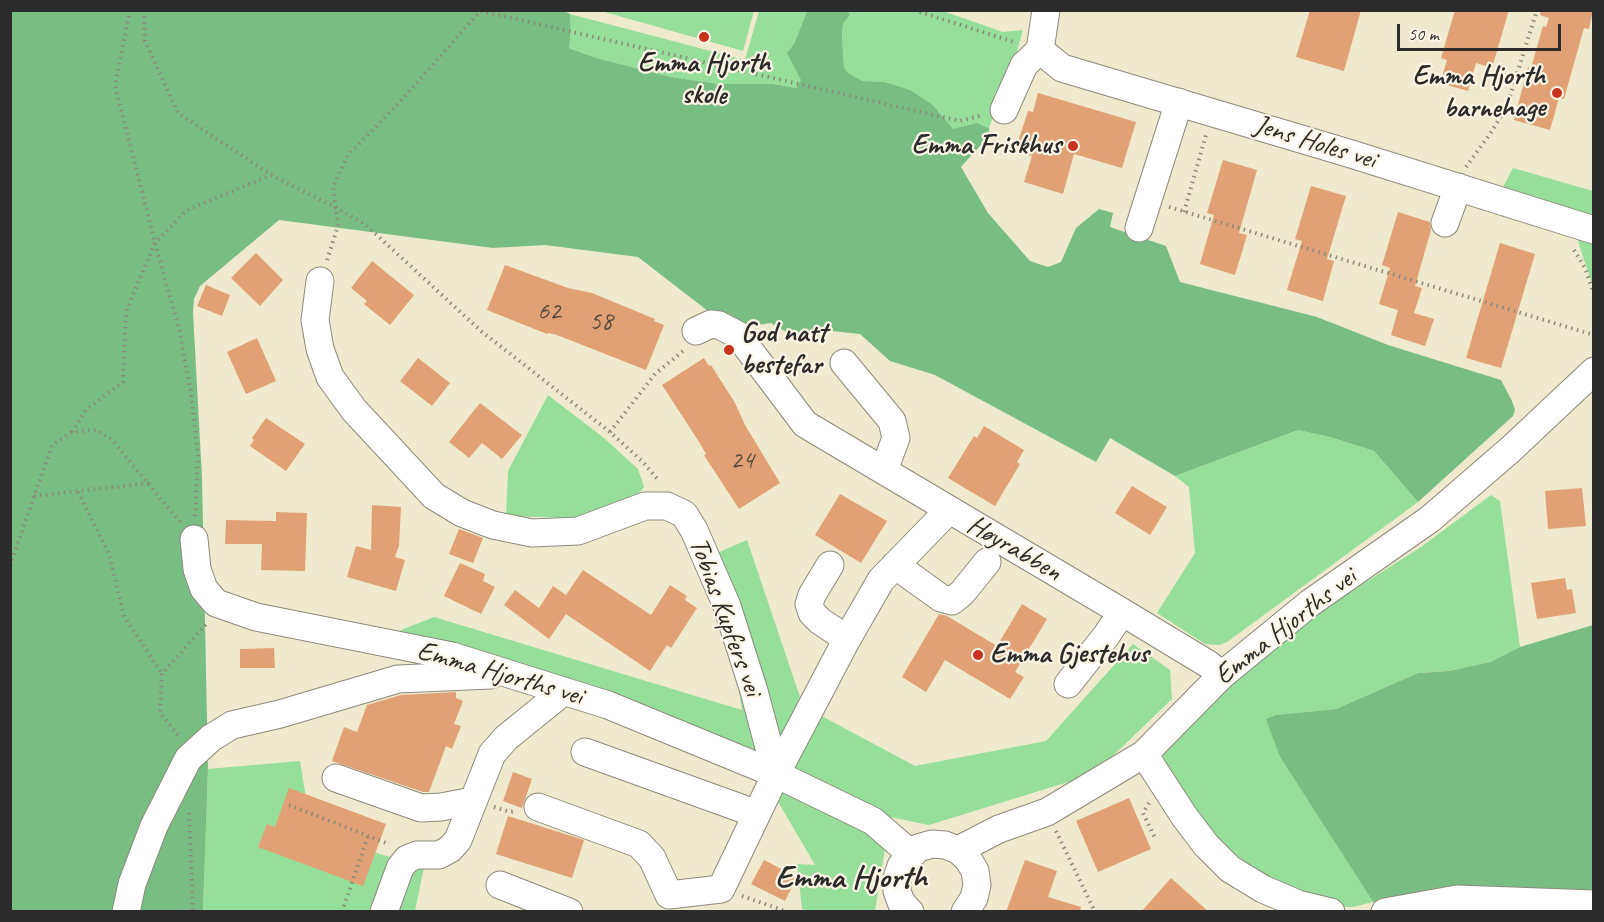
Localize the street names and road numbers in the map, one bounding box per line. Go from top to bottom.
street label: Jens Holes vei [1250,109,1380,177]
street label: Høyrabben [961,509,1067,589]
street label: Tobias Kupfers vei [681,533,769,701]
street label: Emma Hjorths vei [1208,561,1364,693]
street label: Emma Hjorths vei [413,634,587,714]

